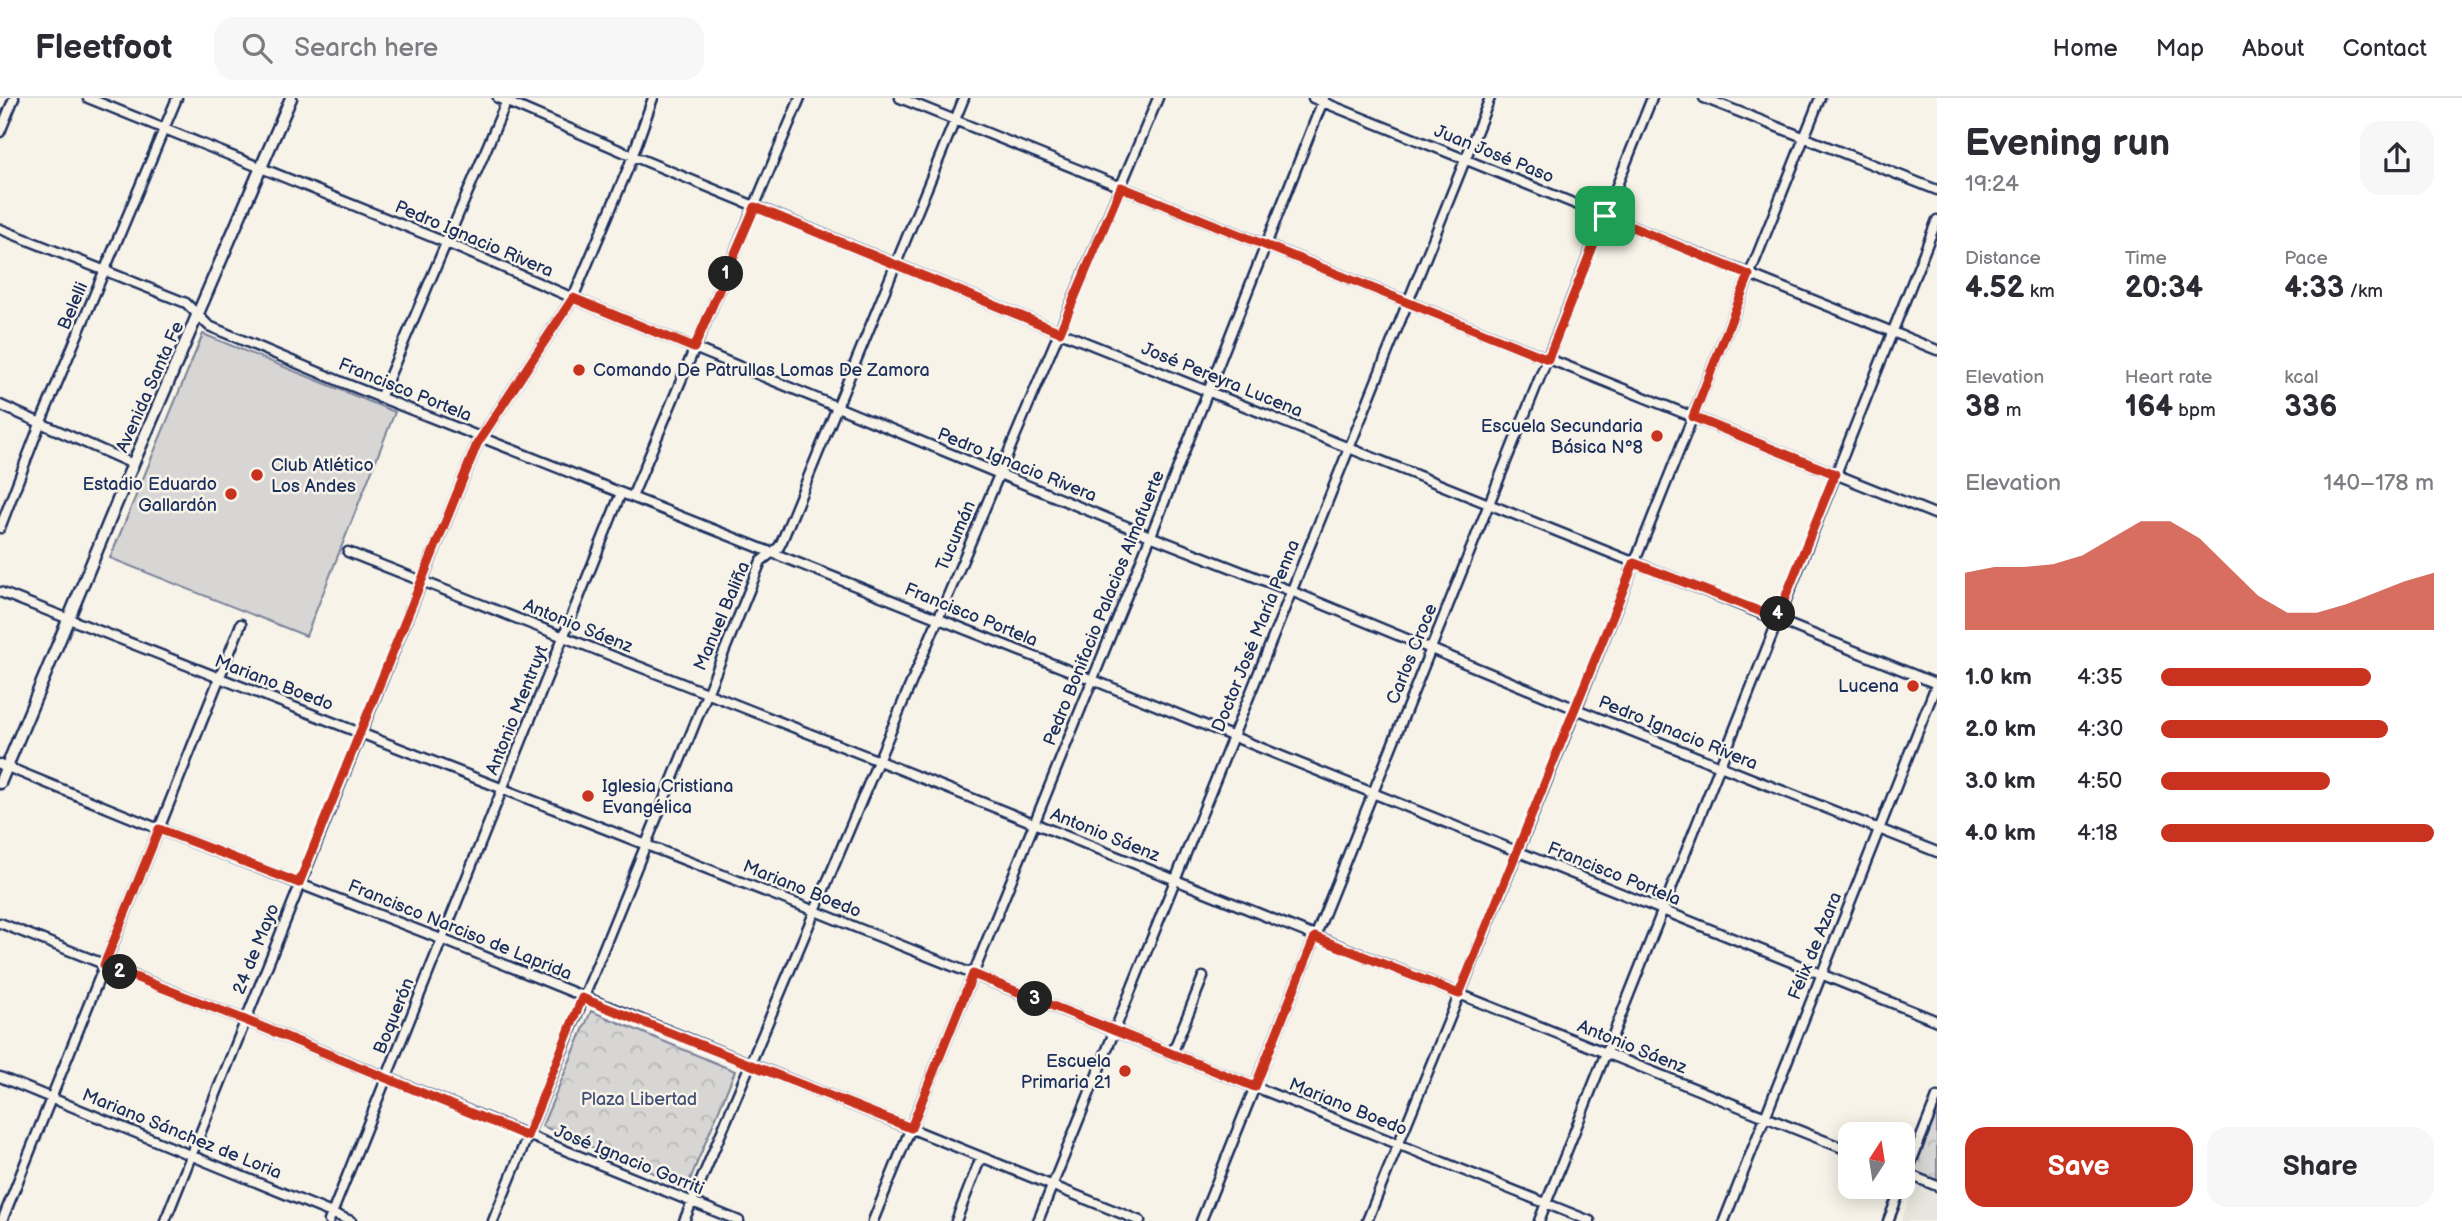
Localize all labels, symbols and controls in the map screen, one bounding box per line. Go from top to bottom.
search box [214,17,704,80]
text: Fleetfoot [35,28,172,68]
icon: search [238,29,276,67]
text: Search here [294,33,438,64]
text: Home [2053,34,2118,63]
text: Map [2156,34,2204,63]
text: About [2242,34,2304,63]
text: Contact [2342,34,2427,63]
street label: Juan José Paso [1431,120,1557,188]
text: Evening run [1965,121,2170,166]
button: share [2360,121,2434,195]
text: 19:24 [1965,170,2019,198]
pin [1575,186,1635,246]
street label: Pedro Ignacio Rivera [392,196,556,282]
icon: arrive [1586,197,1624,235]
text: Distance [1965,247,2041,270]
text: Time [2125,247,2167,270]
text: Pace [2284,247,2328,270]
pin: 1 [708,256,744,292]
text: 1 [722,262,730,285]
text: 4.52 [1965,270,2025,306]
text: 20:34 [2125,270,2203,306]
text: 4:33 [2284,270,2344,306]
street label: Belelli [54,279,92,333]
text: km [2025,280,2055,303]
text: /km [2344,280,2383,303]
street label: Avenida Santa Fe [112,318,188,456]
street label: José Pereyra Lucena [1138,338,1306,422]
street label: Francisco Portela [335,354,475,426]
place label: Comando De Patrullas Lomas De Zamora [593,360,930,381]
marker: Comando De Patrullas Lomas De Zamora [571,362,587,378]
text: Elevation [1965,366,2044,389]
text: Heart rate [2125,366,2212,389]
text: kcal [2284,366,2318,389]
text: 38 [1965,389,2001,425]
text: 164 [2125,389,2173,425]
text: 336 [2284,389,2338,425]
text: m [2001,399,2021,422]
text: bpm [2173,399,2216,422]
place label: Escuela Secundaria Básica Nº8 [1481,416,1643,458]
street label: Pedro Ignacio Rivera [934,423,1100,507]
marker: Escuela Secundaria Básica Nº8 [1649,428,1665,444]
place label: Club Atlético Los Andes [271,455,374,497]
marker: Club Atlético Los Andes [249,467,265,483]
street label: Pedro Bonifacio Palacios Almafuerte [1039,467,1169,749]
text: Elevation [1965,469,2061,497]
text: 140–178 m [2324,469,2434,497]
place label: Estadio Eduardo Gallardón [82,474,217,516]
marker: Estadio Eduardo Gallardón [223,486,239,502]
street label: Tucumán [932,498,980,574]
street label: Doctor José María Penna [1208,537,1304,735]
street label: Manuel Baliña [690,558,754,674]
street label: Francisco Portela [901,579,1041,651]
street label: Antonio Sáenz [520,595,636,658]
pin: 4 [1760,596,1796,632]
street label: Carlos Croce [1382,600,1442,707]
text: 4 [1772,602,1783,625]
street label: Antonio Mentruyt [481,642,553,778]
street label: Mariano Boedo [212,651,336,715]
text: 1.0 km [1965,663,2032,691]
text: 4:35 [2077,663,2123,691]
place label: Lucena [1838,676,1899,697]
marker: Lucena [1905,678,1921,694]
street label: Pedro Ignacio Rivera [1595,691,1761,775]
text: 2.0 km [1965,715,2036,743]
text: 4:30 [2077,715,2123,743]
text: 3.0 km [1965,767,2036,795]
text: 4:50 [2077,767,2122,795]
place label: Iglesia Cristiana Evangélica [602,776,733,818]
marker: Iglesia Cristiana Evangélica [580,788,596,804]
street label: Antonio Sáenz [1047,804,1163,867]
text: 4.0 km [1965,819,2036,847]
text: 4:18 [2077,819,2118,847]
street label: Francisco Portela [1544,838,1684,910]
street label: Mariano Boedo [740,856,864,922]
street label: Francisco Narciso de Laprida [345,875,575,985]
street label: Félix de Azara [1784,889,1846,1003]
street label: 24 de Mayo [228,901,284,997]
pin: 2 [102,954,138,990]
text: 2 [114,960,125,983]
street label: Boquerón [369,975,419,1057]
pin: 3 [1018,982,1052,1016]
text: 3 [1029,987,1040,1010]
street label: Antonio Sáenz [1574,1016,1690,1079]
place label: Escuela Primaria 21 [1021,1051,1111,1093]
marker: Escuela Primaria 21 [1117,1063,1133,1079]
street label: Mariano Boedo [1286,1074,1410,1140]
street label: Mariano Sánchez de Loria [79,1084,285,1184]
park label: Plaza Libertad [581,1089,697,1110]
street label: José Ignacio Gorriti [551,1120,707,1200]
north arrow [1838,1122,1914,1199]
map controls [1838,1122,1915,1199]
button: Save [1965,1127,2193,1207]
button: Share [2207,1127,2434,1207]

